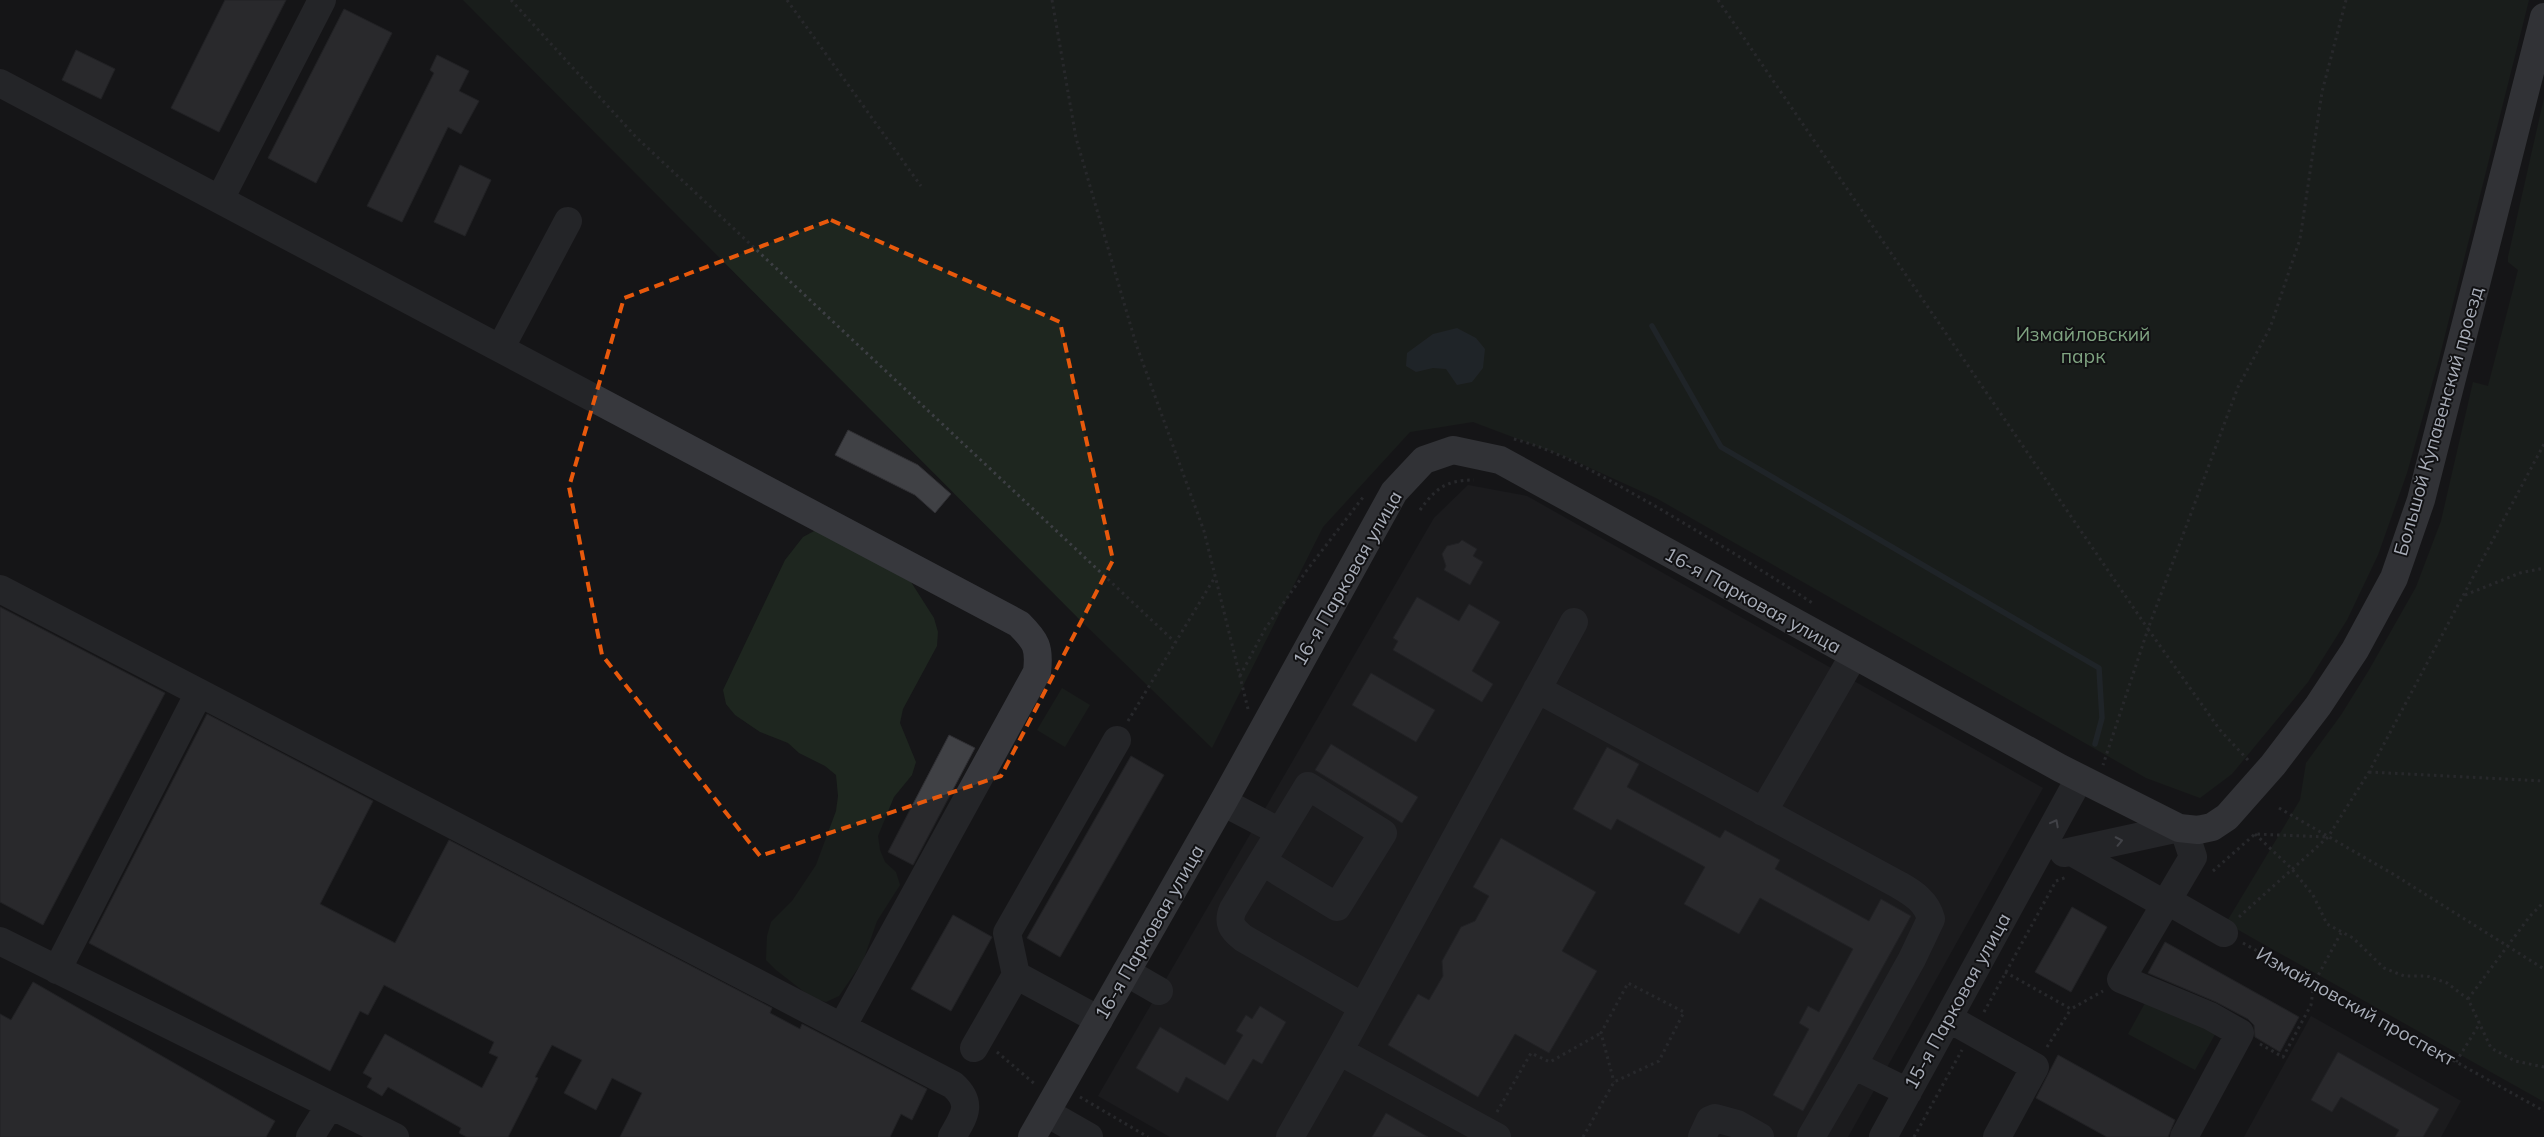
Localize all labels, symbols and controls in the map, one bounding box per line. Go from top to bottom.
street label: Большой Купавенский проезд [2388,283,2488,558]
park label: Измайловский парк [2016,322,2150,368]
street label: 16-я Парковая улица [1287,486,1407,670]
street label: 16-я Парковая улица [1660,541,1846,659]
one-way arrow [2049,819,2059,828]
one-way arrow [2115,836,2124,847]
street label: 16-я Парковая улица [1089,840,1209,1024]
street label: 15-я Парковая улица [1898,908,2016,1094]
street label: Измайловский проспект [2252,941,2460,1071]

